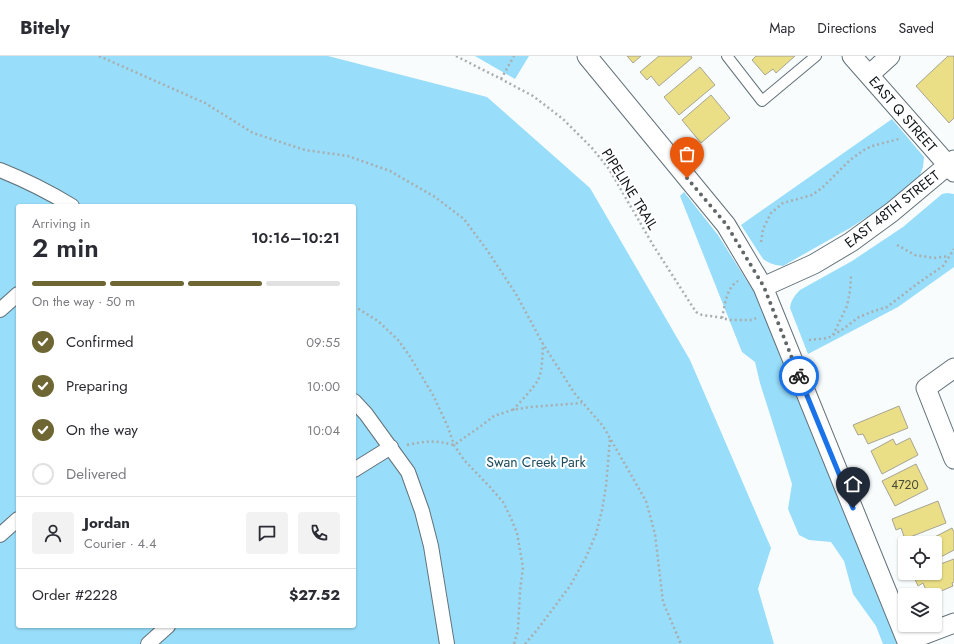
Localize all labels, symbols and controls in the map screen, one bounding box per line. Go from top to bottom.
text: Bitely [20,14,70,41]
text: Map [769,18,795,38]
text: Directions [817,18,877,38]
text: Saved [899,18,934,38]
street label: EAST Q STREET [864,72,942,157]
pin [670,137,704,178]
icon: bag [676,143,698,165]
street label: PIPELINE TRAIL [597,145,663,234]
street label: EAST 48TH STREET [840,165,944,252]
text: Arriving in [32,214,90,233]
text: 10:16–10:21 [251,227,340,249]
text: 2 min [32,229,99,267]
text: On the way · 50 m [32,292,135,311]
icon: check [32,331,54,353]
text: Confirmed [66,331,134,353]
text: 09:55 [306,333,340,352]
courier [779,356,819,396]
icon: bike [788,365,810,387]
icon: check [32,375,54,397]
text: Preparing [66,375,128,397]
text: 10:00 [307,377,340,396]
icon: check [32,419,54,441]
text: On the way [66,419,138,441]
text: 10:04 [307,421,340,440]
park label: Swan Creek Park [486,452,587,472]
text: Delivered [66,463,127,485]
pin [836,467,870,508]
icon: home [842,473,864,495]
house number: 4720 [891,476,919,494]
button: person [32,512,74,554]
text: Jordan [84,512,130,534]
button: chat [246,512,288,554]
button: phone [298,512,340,554]
text: Courier · 4.4 [84,534,157,553]
map controls [898,536,942,632]
button: locate [898,536,942,580]
text: Order #2228 [32,584,118,606]
text: $27.52 [289,584,340,606]
button: layers [898,588,942,632]

